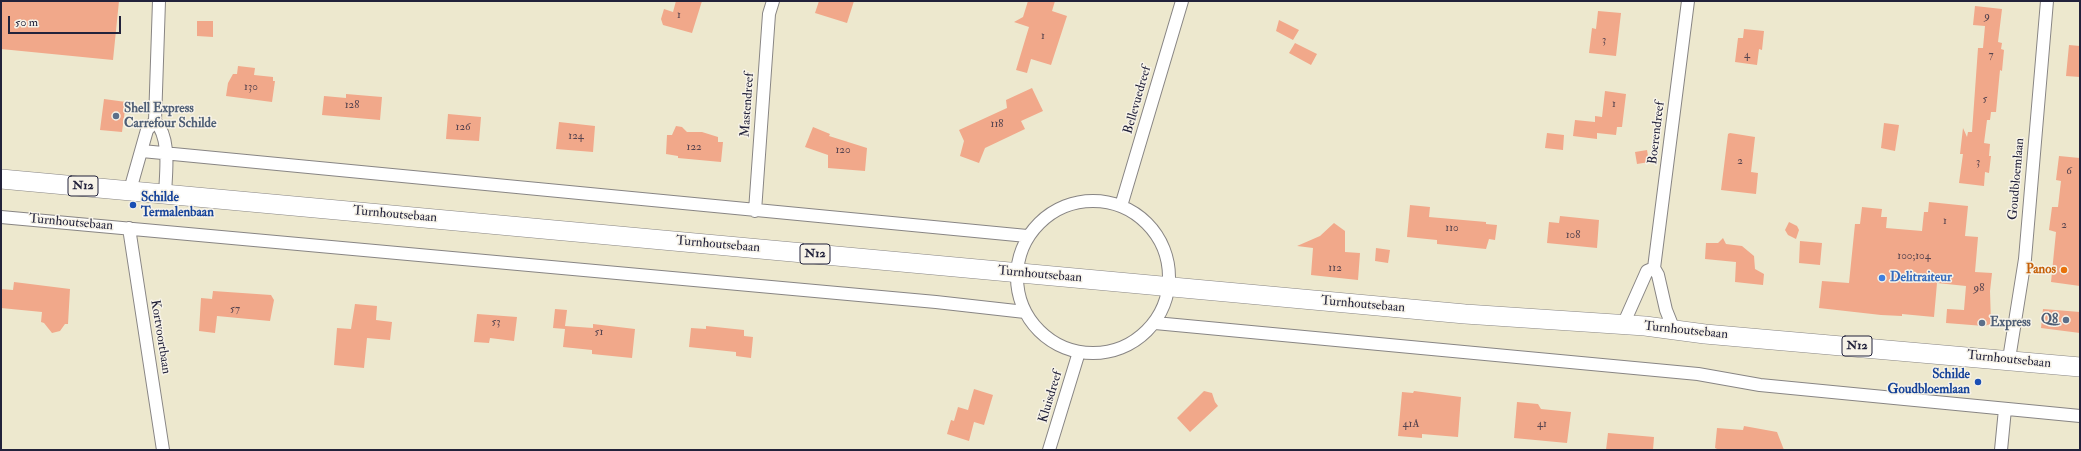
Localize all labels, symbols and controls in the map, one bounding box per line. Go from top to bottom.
scale bar [10,8,123,34]
house number: 1 [677,9,681,23]
house number: 9 [1984,10,1990,24]
text: 50 m [15,15,38,30]
house number: 1 [1041,30,1045,44]
house number: 3 [1602,34,1606,48]
house number: 4 [1744,49,1750,63]
house number: 7 [1988,49,1994,63]
street label: Bellevuedreef [1121,64,1155,136]
street label: Mastendreef [738,72,758,138]
house number: 130 [244,81,258,95]
house number: 5 [1983,93,1987,107]
house number: 1 [1612,98,1616,112]
house number: 128 [345,99,359,113]
place label: Shell Express Carrefour Schilde [124,101,216,132]
street label: Boerendreef [1645,101,1669,165]
marker: Shell Express Carrefour Schilde [111,111,121,121]
house number: 118 [990,118,1004,132]
house number: 126 [455,121,471,135]
house number: 124 [568,130,584,144]
street label: Goudbloemlaan [2006,137,2028,221]
house number: 122 [686,141,702,155]
house number: 120 [835,144,851,158]
house number: 2 [1737,155,1743,169]
house number: 3 [1976,156,1980,170]
house number: 6 [2066,165,2072,179]
road number: N12 [68,176,98,196]
place label: Schilde Termalenbaan [141,190,214,221]
marker: Schilde Termalenbaan [128,200,138,210]
street label: Turnhoutsebaan [352,204,438,226]
street label: Turnhoutsebaan [28,212,114,234]
house number: 1 [1943,215,1947,229]
house number: 2 [2061,219,2067,233]
house number: 110 [1445,222,1459,236]
house number: 108 [1566,229,1580,243]
street label: Turnhoutsebaan [675,234,761,256]
road number: N12 [800,244,830,264]
house number: 100;104 [1897,250,1931,264]
house number: 112 [1328,262,1342,276]
place label: Panos [2026,262,2056,278]
street label: Turnhoutsebaan [997,264,1083,286]
marker: Panos [2059,265,2069,275]
place label: Delitraiteur [1890,270,1952,286]
marker: Delitraiteur [1877,273,1887,283]
house number: 98 [1974,282,1984,296]
street label: Turnhoutsebaan [1320,294,1406,316]
street label: Kortvoortbaan [146,299,174,375]
house number: 57 [230,303,240,317]
place label: Q8 [2041,312,2058,328]
place label: Express [1990,315,2031,331]
marker: Q8 [2061,315,2071,325]
house number: 53 [491,316,501,330]
marker: Express [1977,318,1987,328]
street label: Turnhoutsebaan [1643,319,1729,343]
house number: 51 [595,326,603,340]
road number: N12 [1842,336,1872,356]
street label: Turnhoutsebaan [1966,348,2052,372]
place label: Schilde Goudbloemlaan [1888,367,1970,398]
street label: Kluisdreef [1036,369,1066,425]
marker: Schilde Goudbloemlaan [1973,377,1983,387]
house number: 41A [1403,418,1419,432]
house number: 41 [1537,418,1547,432]

